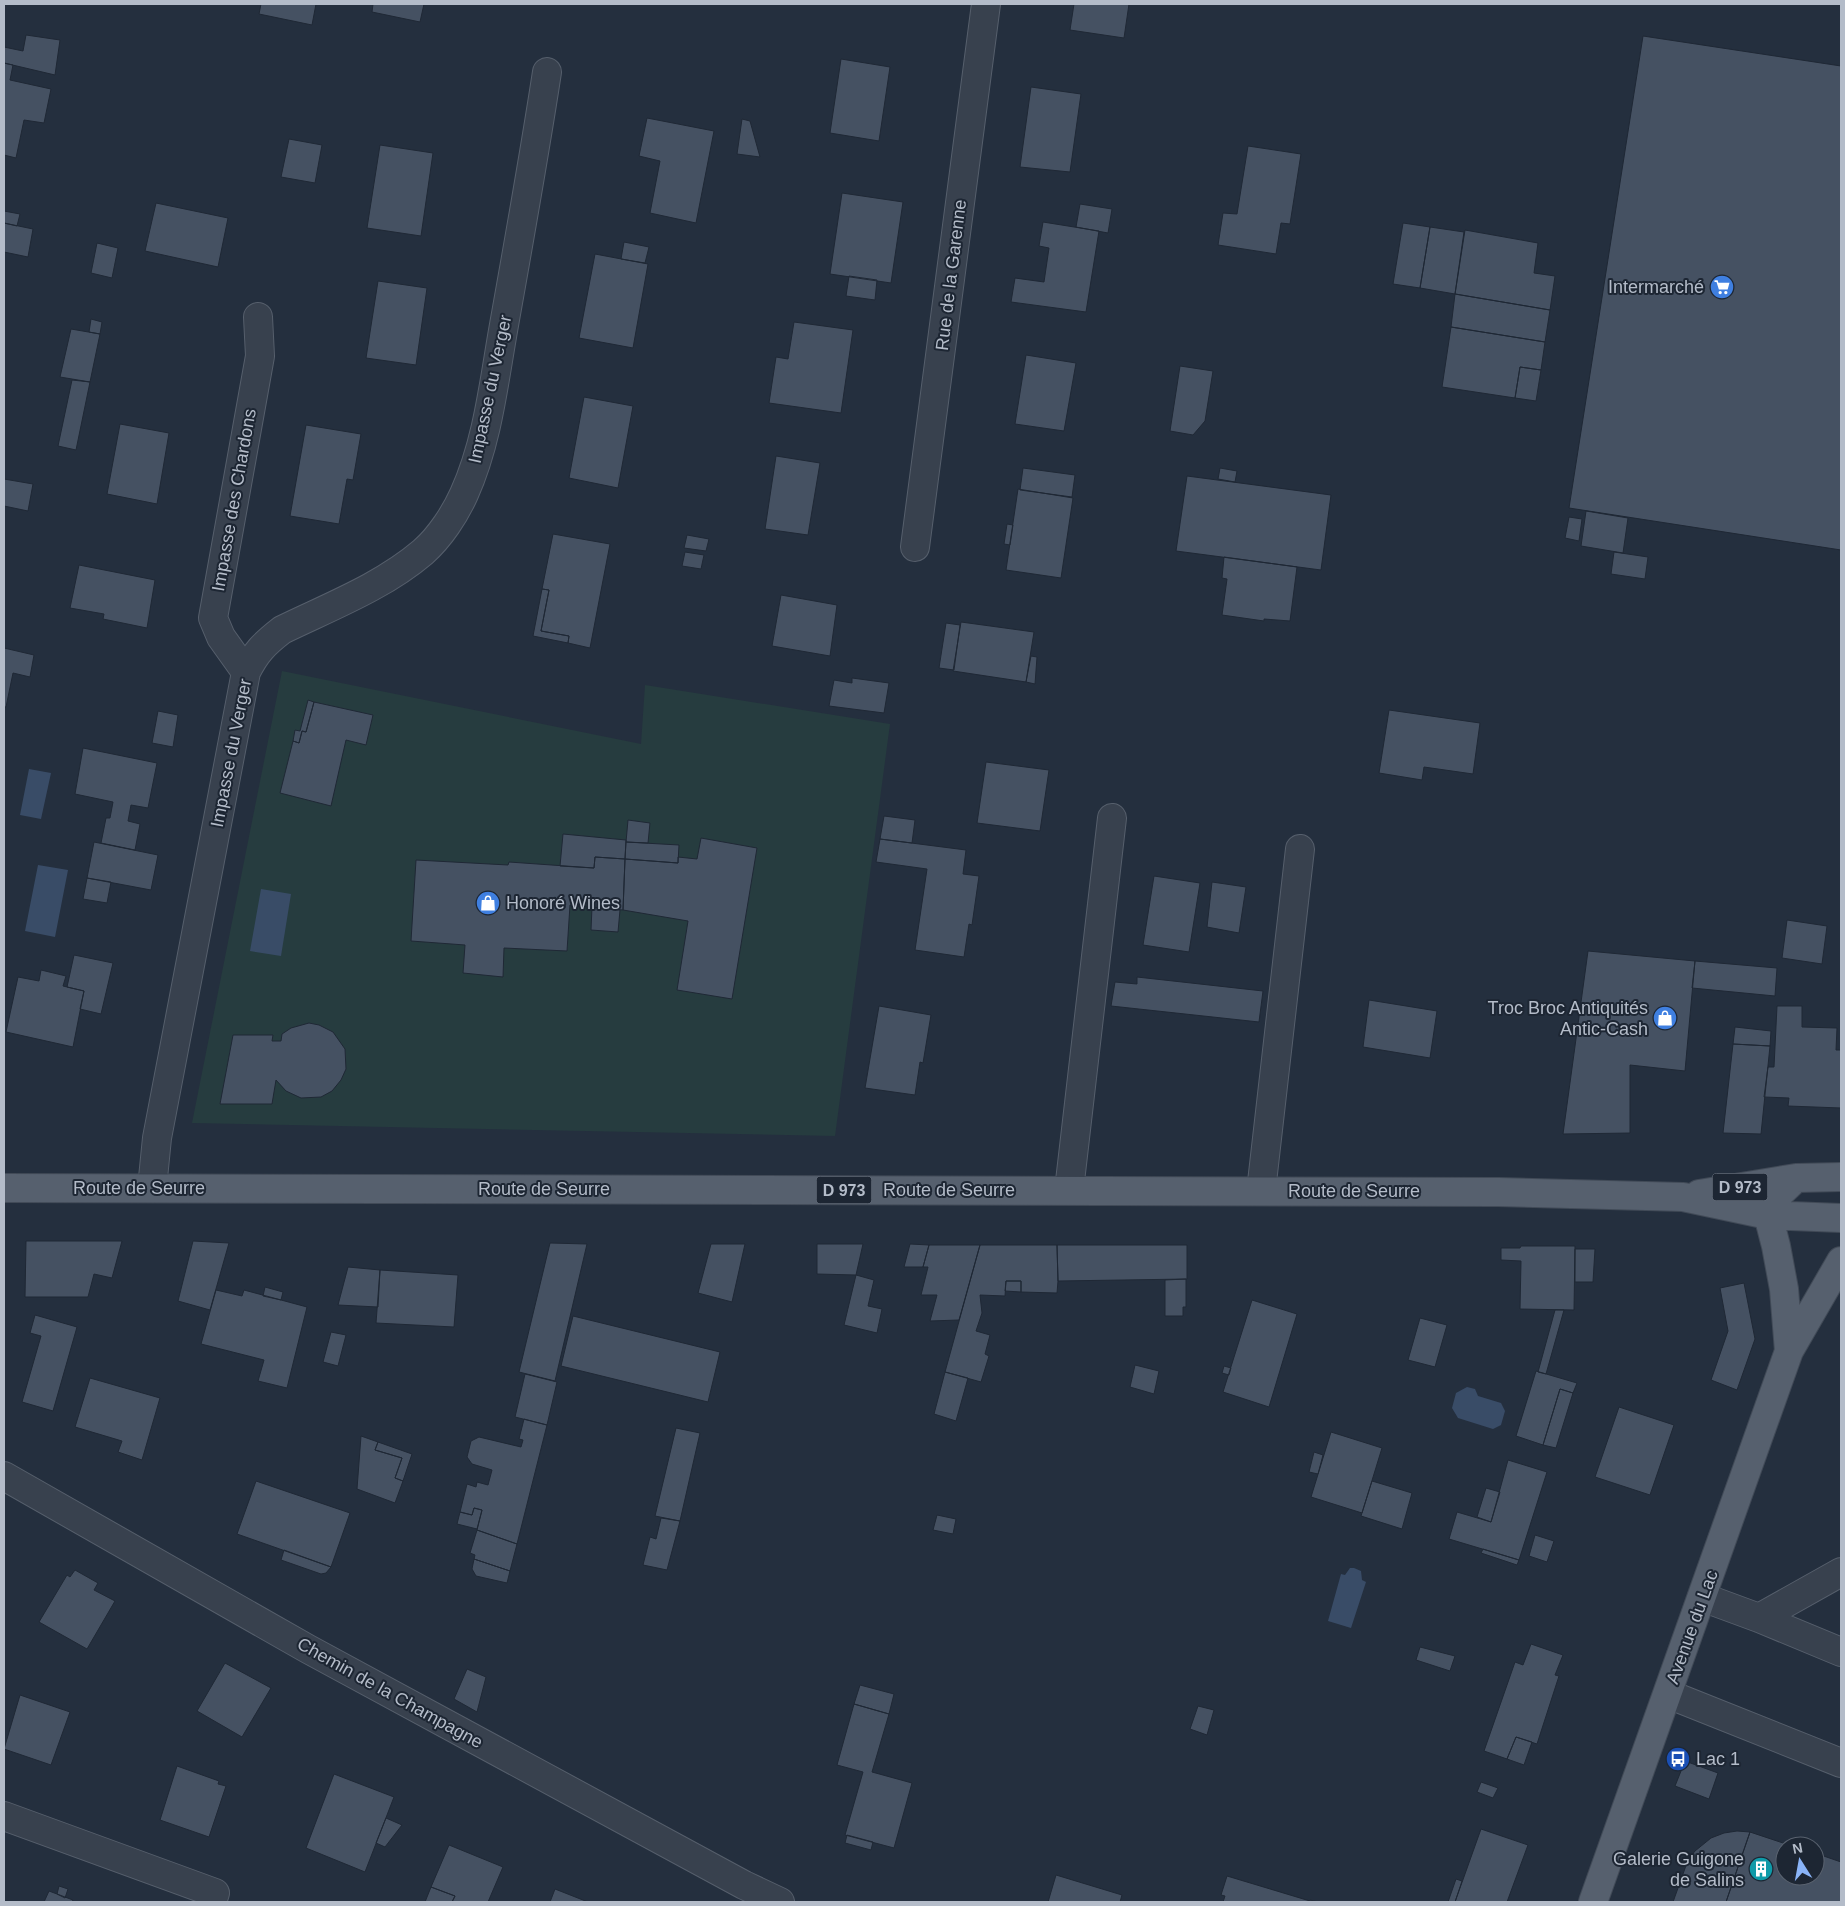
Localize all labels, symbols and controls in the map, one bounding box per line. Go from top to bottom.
street label: Rue de la Garenne [932,198,970,352]
supermarket icon: Intermarché [1709,274,1735,300]
place label: Intermarché [1608,277,1704,297]
street label: Impasse du Verger [465,313,515,465]
street label: Impasse des Chardons [208,407,260,593]
street label: Impasse du Verger [207,677,255,829]
shop icon: Honoré Wines [475,890,501,916]
place label: Honoré Wines [506,893,620,913]
place label: Troc Broc Antiquités Antic-Cash [1488,998,1648,1039]
shop icon: Troc Broc Antiquités Antic-Cash [1652,1005,1678,1031]
road number: D 973 [1712,1174,1768,1200]
road number: D 973 [816,1176,872,1204]
street label: Route de Seurre [73,1178,205,1198]
street label: Route de Seurre [478,1179,610,1199]
street label: Route de Seurre [883,1180,1015,1200]
street label: Route de Seurre [1288,1181,1420,1201]
street label: Avenue du Lac [1662,1567,1722,1687]
street label: Chemin de la Champagne [294,1634,486,1752]
bus stop icon: Lac 1 [1665,1746,1691,1772]
place label: Lac 1 [1696,1749,1740,1769]
north arrow [1775,1836,1825,1886]
text: N [1791,1839,1804,1857]
place label: Galerie Guigone de Salins [1613,1849,1744,1890]
building icon: Galerie Guigone de Salins [1748,1856,1774,1882]

